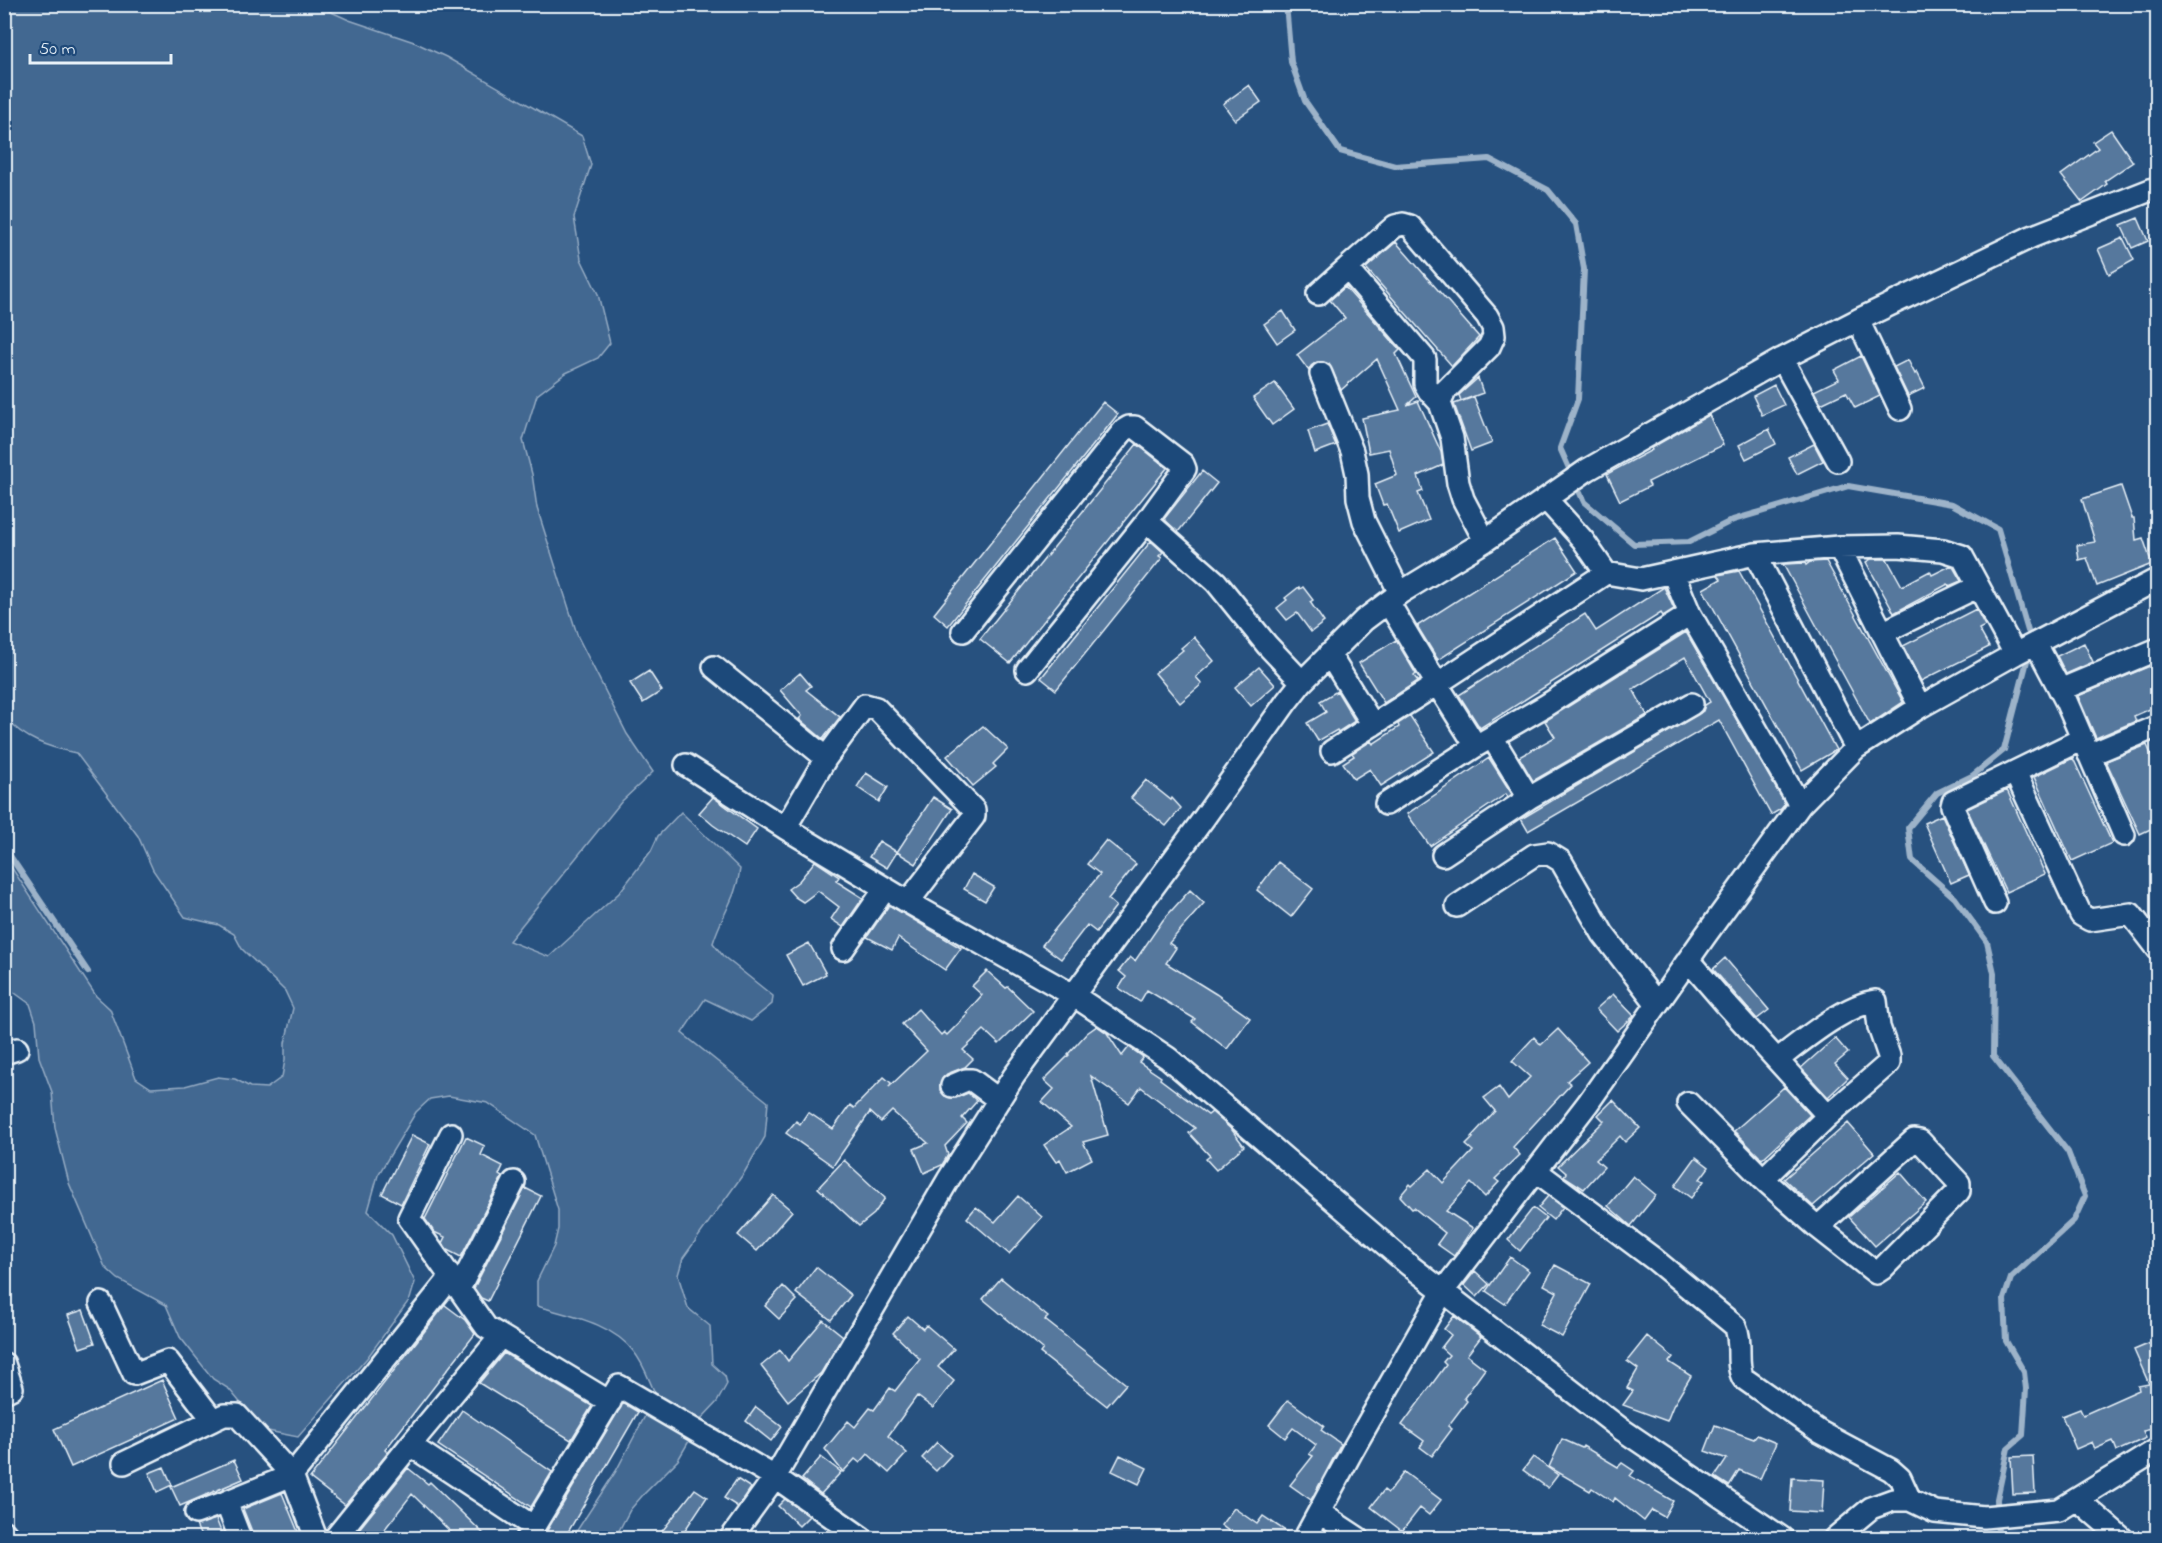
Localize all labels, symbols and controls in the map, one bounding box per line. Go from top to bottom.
scale bar [30,27,171,65]
text: 50 m [39,37,76,63]

